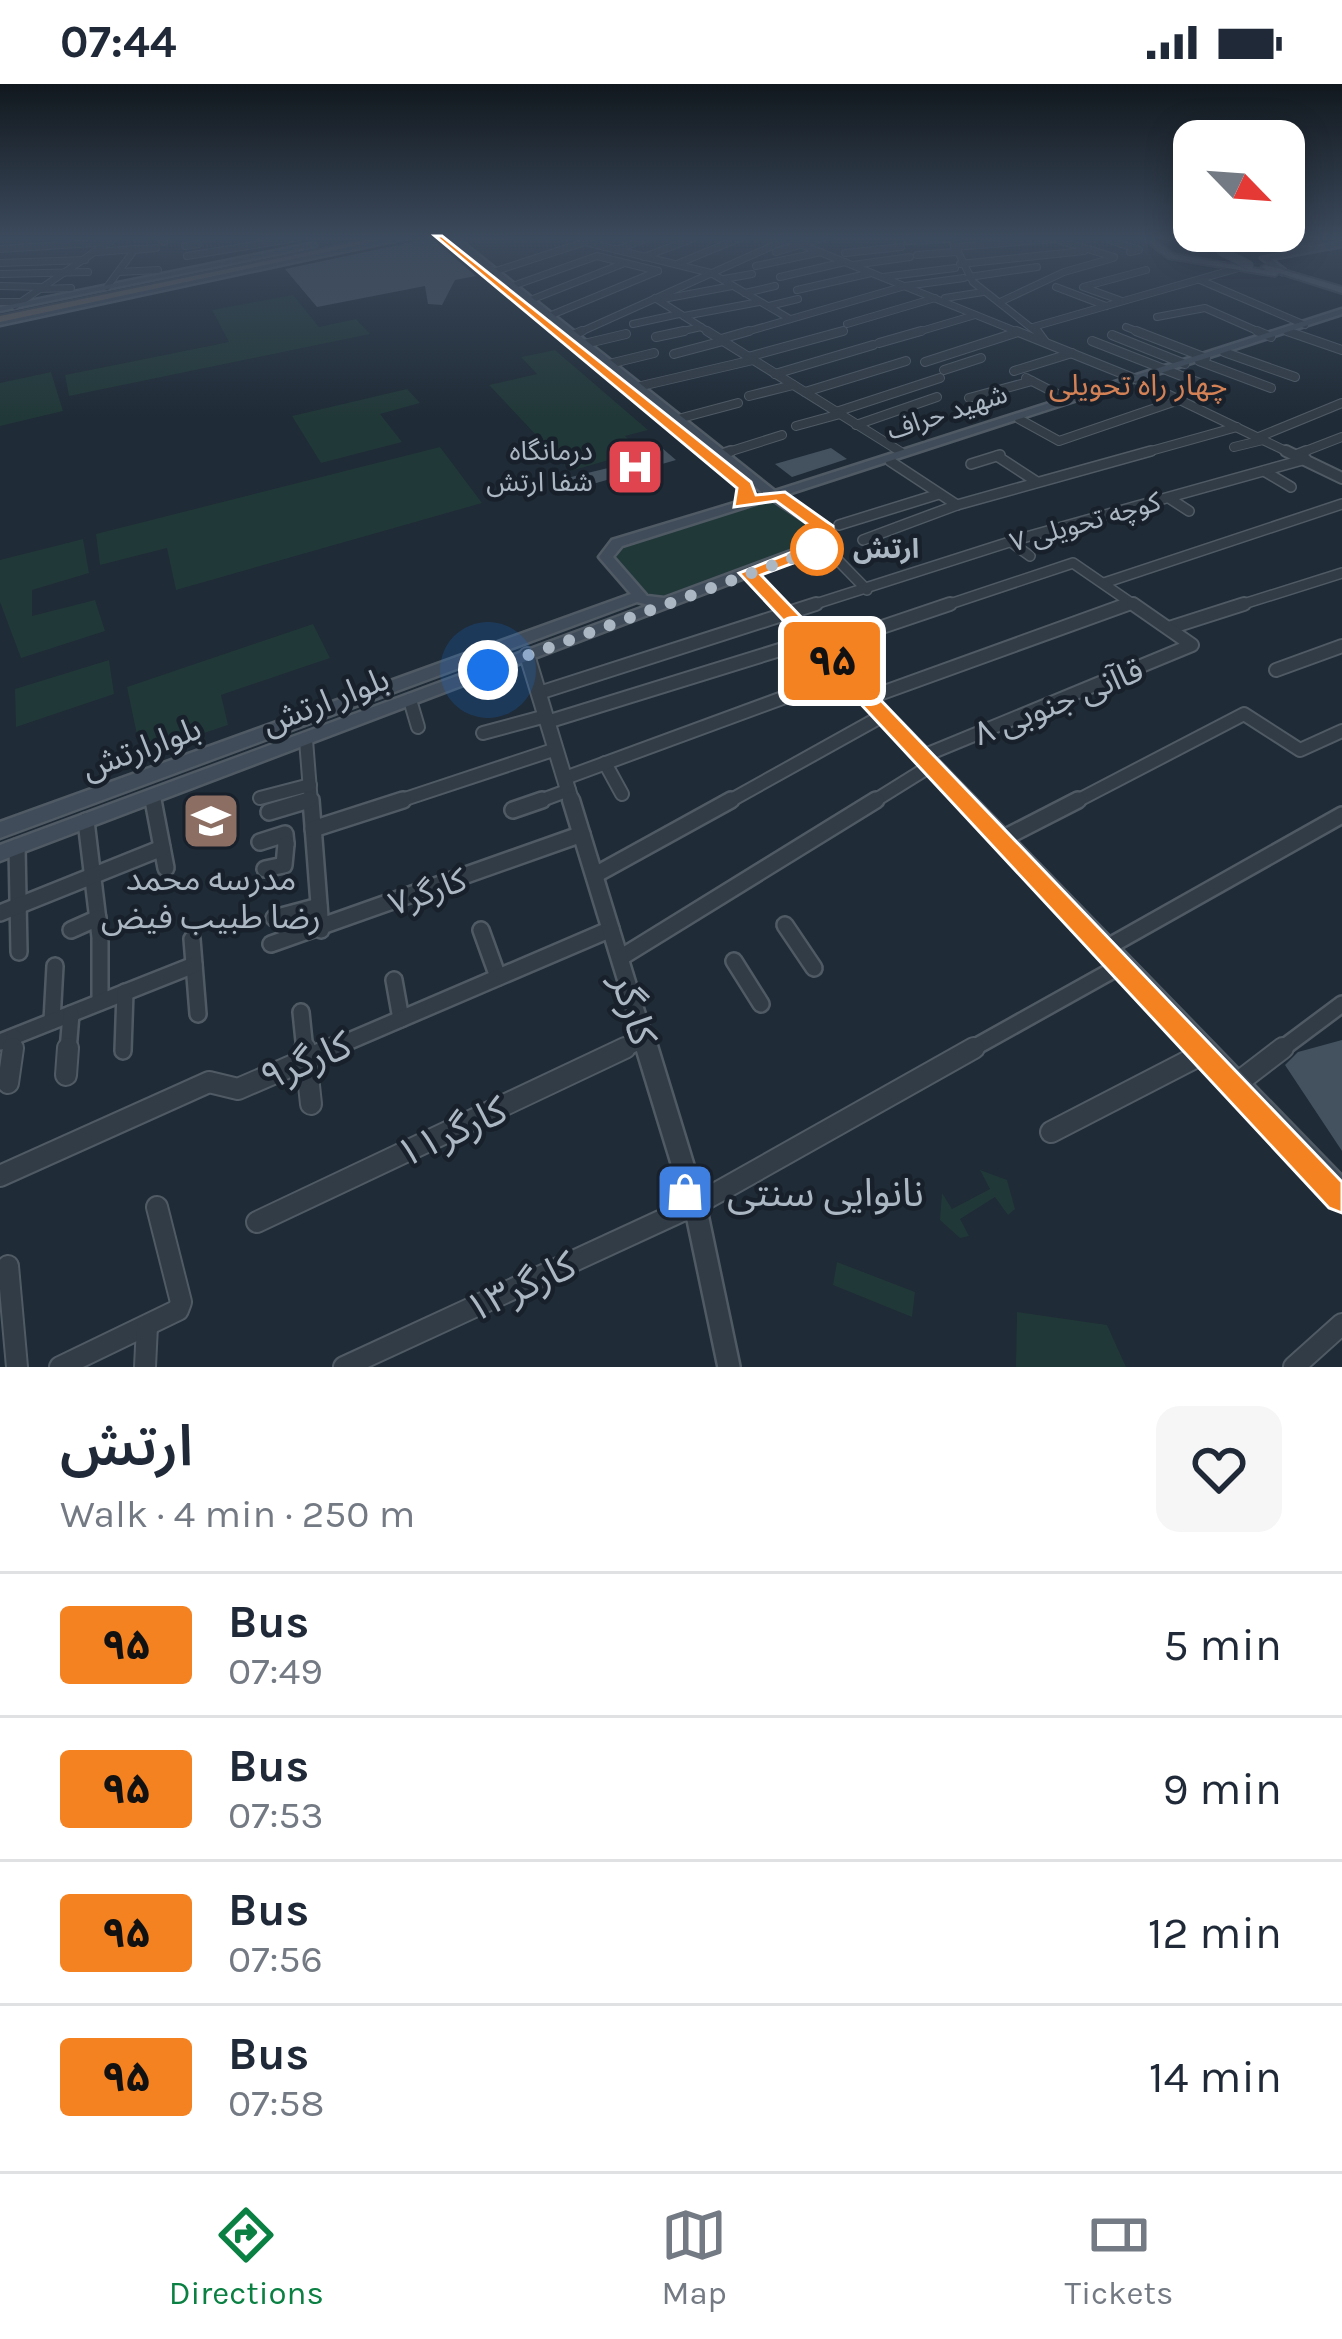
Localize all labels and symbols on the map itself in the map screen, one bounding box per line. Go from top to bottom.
north arrow [1173,120,1305,252]
district label: چهار راه تحویلی [1049,367,1227,404]
street label: شهید حراف [883,378,1011,446]
place label: درمانگاه شفا ارتش [486,435,593,498]
hospital icon: درمانگاه شفا ارتش [604,436,666,498]
street label: کوچه تحویلی ۷ [1006,485,1165,560]
marker: ارتش [792,524,842,574]
place label: ارتش [853,533,919,565]
line badge: ۹۵ [778,622,886,700]
your location [458,640,518,700]
street label: قاآنی جنوبی ۸ [968,651,1149,753]
street label: بلوار ارتش [257,659,394,742]
street label: بلوارارتش [76,709,206,787]
school or university icon: مدرسه محمد رضا طبیب فیض [180,790,242,852]
place label: مدرسه محمد رضا طبیب فیض [101,860,321,936]
street label: کارگر۷ [383,860,472,923]
street label: کارگر [601,967,667,1051]
street label: کارگر۹ [253,1021,358,1100]
street label: کارگر۱۱ [389,1086,515,1177]
shop icon: نانوایی سنتی [654,1161,716,1223]
place label: نانوایی سنتی [727,1170,924,1216]
street label: کارگر۱۳ [458,1241,584,1332]

